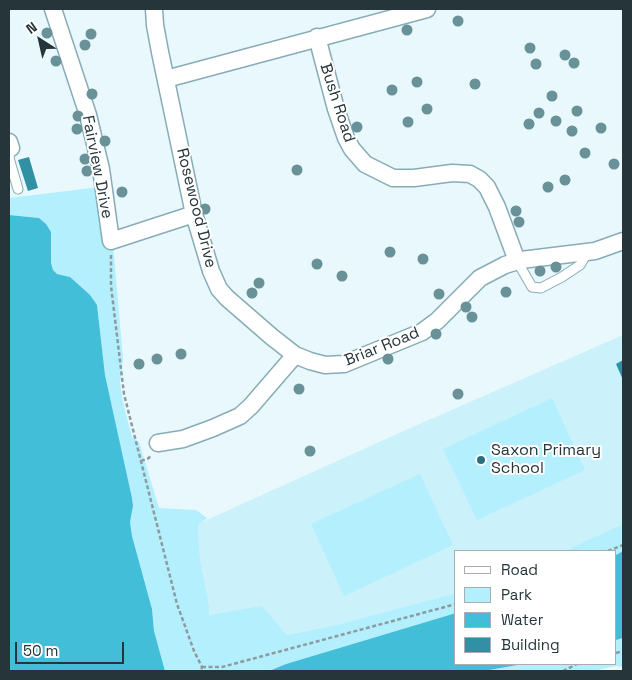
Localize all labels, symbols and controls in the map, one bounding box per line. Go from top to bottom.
north arrow [15,15,65,65]
text: N [22,18,40,38]
street label: Bush Road [315,61,359,145]
street label: Fairview Drive [78,114,116,220]
street label: Rosewood Drive [172,146,220,270]
street label: Briar Road [342,323,422,371]
place label: Saxon Primary School [491,441,601,479]
marker: Saxon Primary School [475,454,487,466]
legend [454,550,617,665]
text: Road [501,560,538,579]
text: Park [501,585,532,604]
text: Water [501,610,543,629]
scale bar [18,632,126,664]
text: Building [501,635,560,654]
text: 50 m [23,641,58,660]

